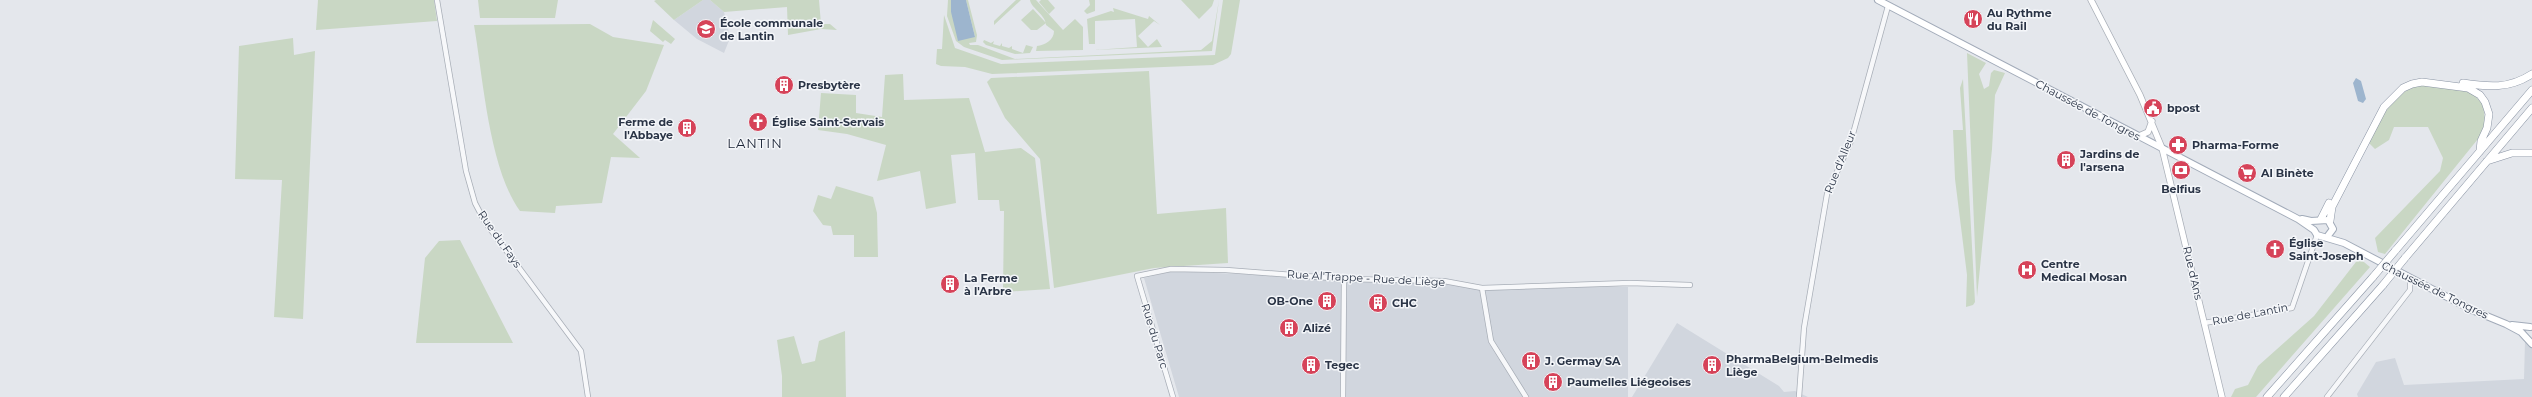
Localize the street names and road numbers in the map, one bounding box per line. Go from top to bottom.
street label: Chaussée de Tongres [2033,76,2143,144]
street label: Rue d'Alleur [1821,129,1859,195]
street label: Rue du Fays [475,208,525,271]
street label: Rue d'Ans [2180,245,2206,302]
street label: Chaussée de Tongres [2379,258,2491,322]
street label: Rue Al'Trappe - Rue de Liège [1287,267,1446,289]
street label: Rue de Lantin [2211,300,2289,328]
street label: Rue du Parc [1138,302,1172,370]

